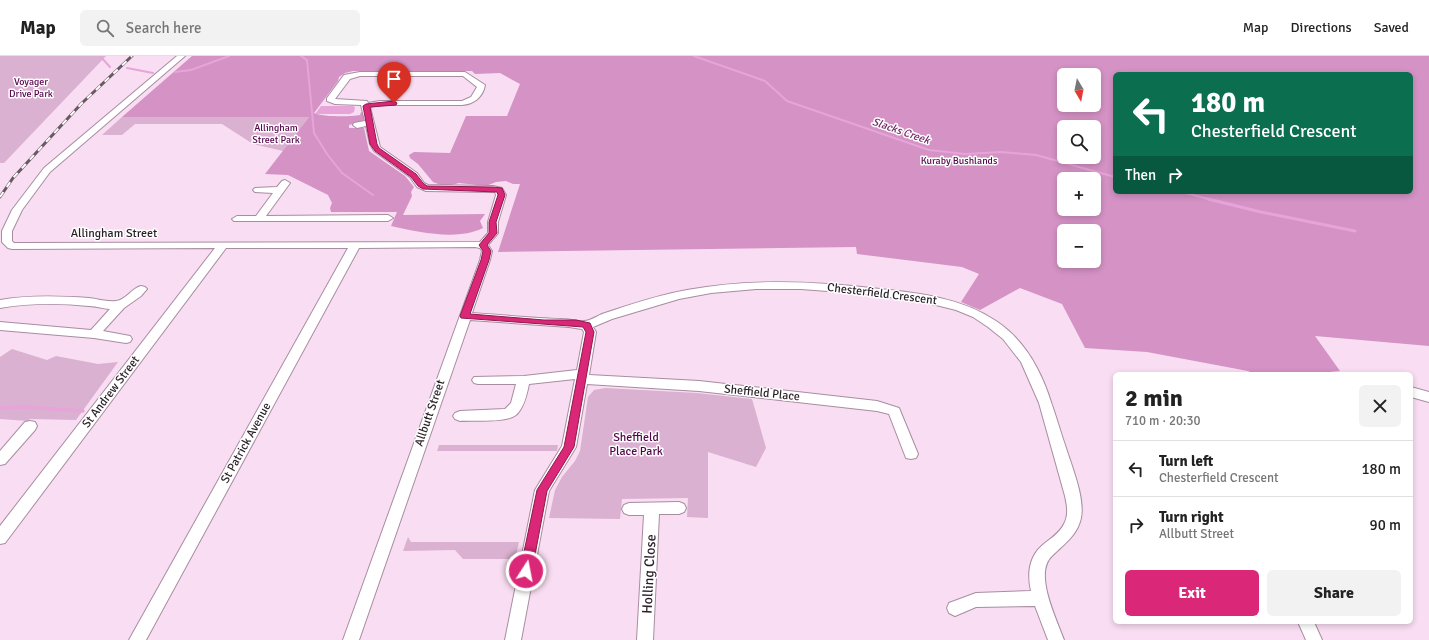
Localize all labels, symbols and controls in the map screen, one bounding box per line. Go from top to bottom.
search box [80,10,360,46]
text: Map [20,16,56,40]
icon: search [94,17,116,39]
text: Search here [126,19,201,37]
text: Map [1243,19,1269,36]
text: Directions [1291,19,1352,36]
text: Saved [1374,19,1409,36]
pin [377,62,411,103]
icon: arrive [383,68,405,90]
north arrow [1057,68,1101,112]
map controls [1057,68,1101,268]
park label: Voyager Drive Park [9,76,53,100]
text: 180 m [1191,86,1265,120]
icon: left [1125,88,1177,140]
water label: Slacks Creek [871,115,933,147]
button: search [1057,120,1101,164]
text: Chesterfield Crescent [1191,120,1357,142]
park label: Allingham Street Park [252,122,300,146]
park label: Kuraby Bushlands [921,155,998,167]
icon: right [1164,164,1186,186]
text: Then [1125,166,1156,184]
button: + [1057,172,1101,216]
button: − [1057,224,1101,268]
street label: Allingham Street [71,226,157,241]
street label: Chesterfield Crescent [826,280,938,308]
street label: St Andrew Street [79,353,143,431]
street label: Allbutt Street [412,378,448,448]
street label: Sheffield Place [723,382,801,404]
text: 2 min [1125,383,1183,413]
button: close [1359,385,1401,427]
street label: St Patrick Avenue [218,400,274,486]
text: 710 m · 20:30 [1125,413,1201,429]
park label: Sheffield Place Park [609,430,663,459]
text: Turn left [1159,452,1213,470]
icon: left [1125,458,1147,480]
text: 180 m [1361,460,1401,478]
text: Chesterfield Crescent [1159,470,1279,486]
text: Turn right [1159,508,1224,526]
icon: right [1125,514,1147,536]
text: 90 m [1370,516,1401,534]
text: Allbutt Street [1159,526,1234,542]
street label: Holling Close [638,534,660,614]
position arrow [505,550,547,592]
button: Exit [1125,570,1259,616]
button: Share [1267,570,1401,616]

